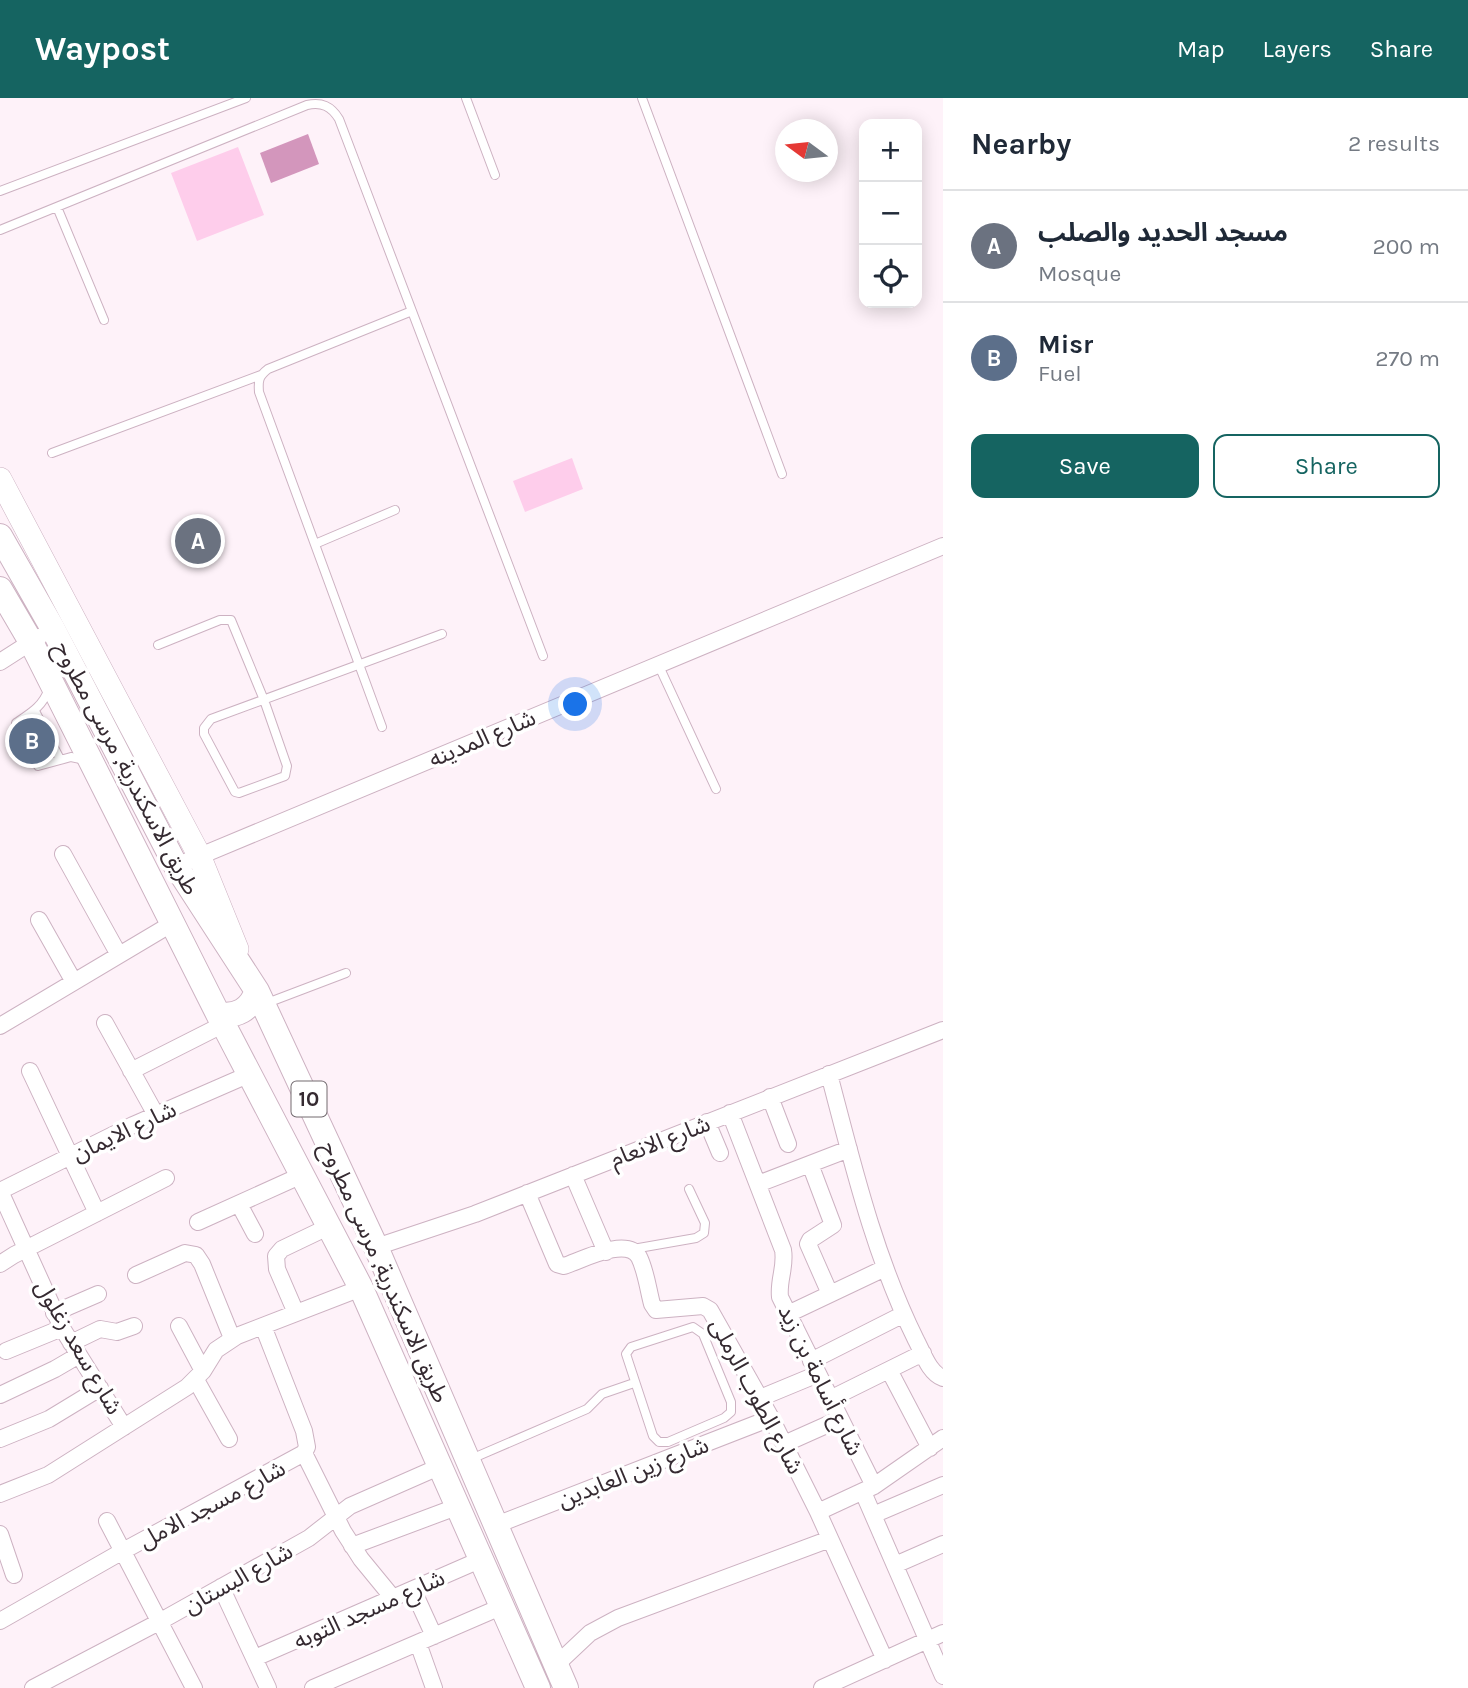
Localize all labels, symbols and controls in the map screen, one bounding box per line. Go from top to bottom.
text: Waypost [35,30,170,68]
text: Map [1177,35,1225,63]
text: Layers [1263,35,1332,63]
text: Share [1370,35,1433,63]
north arrow [775,119,838,182]
map controls [859,119,922,308]
button: + [859,119,922,182]
text: Nearby [971,126,1071,162]
text: 2 results [1348,130,1440,157]
button: − [859,182,922,245]
text: مسجد الحديد والصلب [1038,217,1288,248]
text: A [987,233,1001,260]
text: 200 m [1372,233,1440,260]
button: locate [859,245,922,308]
text: Mosque [1038,260,1121,287]
text: Misr [1038,329,1093,360]
text: B [987,345,1001,372]
text: 270 m [1375,345,1440,372]
text: Fuel [1038,360,1082,387]
button: Save [971,434,1199,498]
button: Share [1213,434,1440,498]
pin: A [175,515,221,567]
street label: طريق الاسكندرية, مرسى مطروح [46,637,205,901]
your location [558,687,592,721]
street label: شارع المدينه [425,704,541,776]
pin: B [9,715,55,767]
road number: 10 [292,1082,326,1116]
street label: شارع الايمان [68,1096,182,1170]
street label: شارع الانعام [606,1110,716,1177]
street label: طريق الاسكندرية, مرسى مطروح [312,1137,454,1408]
street label: شارع سعد زغلول [26,1275,128,1421]
street label: شارع أسامة بن زيد [770,1300,870,1461]
street label: شارع الطوب الرملى [701,1314,809,1480]
street label: شارع زين العابدين [554,1431,713,1516]
street label: شارع مسجد الامل [134,1454,291,1557]
street label: شارع البستان [179,1537,299,1622]
street label: شارع مسجد التوبه [289,1564,450,1658]

